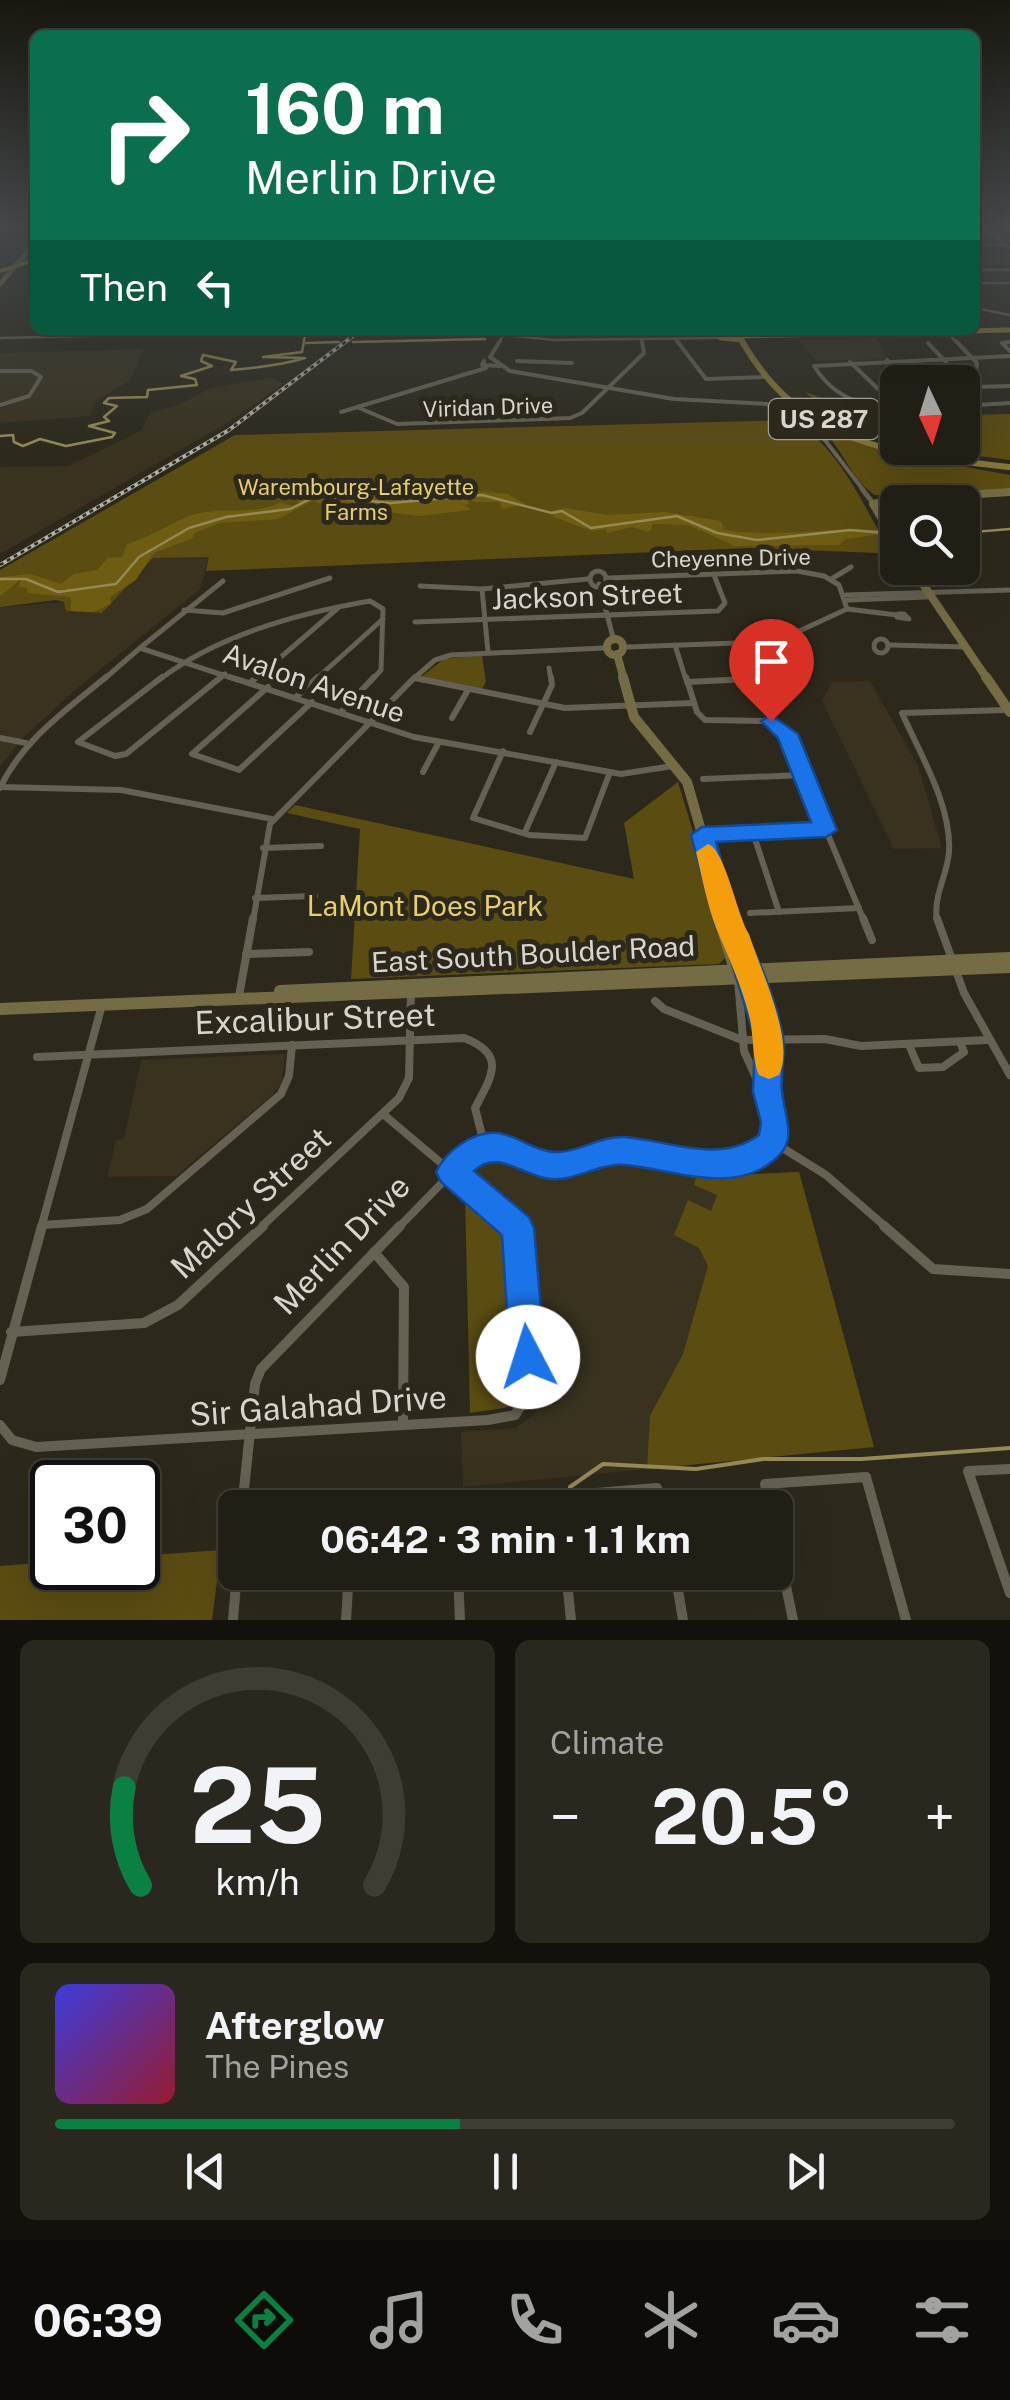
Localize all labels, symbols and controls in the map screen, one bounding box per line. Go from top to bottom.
text: 160 m [245,67,445,150]
icon: right [80,70,210,200]
text: Merlin Drive [245,151,497,204]
icon: left [188,260,243,315]
text: Then [80,265,168,310]
north arrow [880,365,980,465]
map controls [880,365,980,585]
street label: Viridan Drive [422,392,554,422]
road number: US 287 [769,399,879,439]
park label: Warembourg-Lafayette Farms [238,474,474,525]
button: search [880,485,980,585]
street label: Cheyenne Drive [651,544,811,572]
street label: Jackson Street [491,576,683,615]
pin [729,619,814,722]
icon: arrive [744,634,799,689]
street label: Avalon Avenue [219,636,409,729]
park label: LaMont Does Park [307,889,543,922]
street label: East South Boulder Road [370,929,696,978]
street label: Excalibur Street [194,996,436,1041]
street label: Malory Street [163,1120,338,1286]
street label: Merlin Drive [266,1167,417,1322]
position arrow [476,1305,580,1409]
street label: Sir Galahad Drive [188,1378,448,1433]
speed limit sign: 30 [30,1460,160,1590]
text: 06:42 · 3 min · 1.1 km [320,1517,691,1562]
text: Climate [550,1724,664,1761]
text: 25 [189,1744,326,1866]
text: 20.5° [651,1773,854,1861]
text: − [550,1785,581,1849]
text: + [924,1785,955,1849]
text: km/h [215,1861,300,1903]
text: Afterglow [205,2003,385,2048]
text: The Pines [205,2048,349,2085]
icon: previous [178,2144,233,2199]
icon: pause [478,2144,533,2199]
icon: next [778,2144,833,2199]
icon: directions [229,2285,299,2355]
icon: music [364,2285,434,2355]
icon: phone [500,2285,570,2355]
icon: climate [636,2285,706,2355]
icon: car [771,2285,841,2355]
icon: filters [907,2285,977,2355]
text: 06:39 [33,2294,163,2347]

